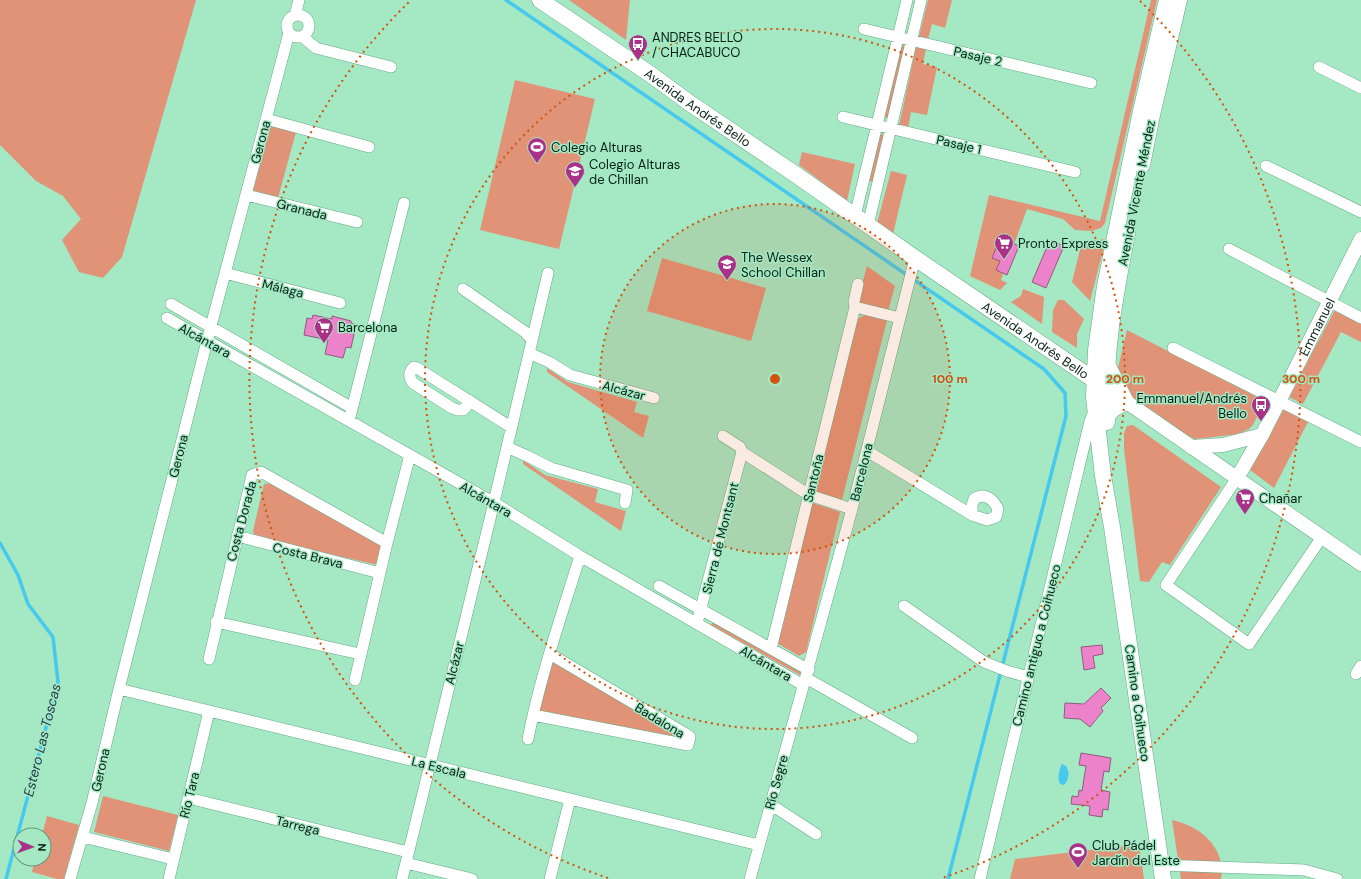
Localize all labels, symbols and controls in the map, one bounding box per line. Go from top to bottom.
place label: ANDRES BELLO / CHACABUCO [652,29,743,61]
bus stop icon: ANDRES BELLO / CHACABUCO [627,33,649,61]
street label: Pasaje 2 [952,43,1004,70]
street label: Avenida Andrés Bello [641,65,754,151]
street label: Gerona [247,119,274,166]
street label: Avenida Vicente Méndez [1114,119,1159,267]
street label: Pasaje 1 [935,131,983,158]
sports icon: Colegio Alturas [526,136,548,164]
place label: Colegio Alturas [551,139,642,156]
place label: Colegio Alturas de Chillan [589,156,680,188]
school or university icon: Colegio Alturas de Chillan [564,160,586,188]
street label: Granada [275,195,329,224]
supermarket icon: Pronto Express [993,232,1015,260]
place label: Pronto Express [1018,235,1108,252]
place label: The Wessex School Chillan [741,249,825,281]
school or university icon: The Wessex School Chillan [716,253,738,281]
street label: Málaga [260,275,305,302]
street label: Emmanuel [1295,295,1339,359]
street label: Avenida Andrés Bello [978,298,1092,383]
supermarket icon: Barcelona [313,316,335,344]
street label: Alcántara [175,319,234,362]
place label: Barcelona [338,319,397,336]
text: 100 m [932,371,968,387]
text: 200 m [1106,371,1144,387]
text: 300 m [1282,371,1320,387]
centre of rings [768,372,782,386]
street label: Alcázar [600,377,647,404]
place label: Emmanuel/Andrés Bello [1136,390,1247,422]
bus stop icon: Emmanuel/Andrés Bello [1250,394,1272,422]
street label: Gerona [165,433,192,480]
street label: Barcelona [846,441,877,503]
street label: Santoña [799,452,828,504]
street label: Alcántara [457,478,515,521]
street label: Costa Dorada [223,479,260,563]
street label: Sierra de Montsant [698,480,743,596]
supermarket icon: Chañar [1234,487,1256,515]
place label: Chañar [1259,490,1302,507]
street label: Costa Brava [271,539,345,572]
street label: Camino antiguo a Coihueco [1008,562,1065,728]
street label: Alcázar [441,640,468,686]
street label: Alcántara [737,642,795,685]
street label: Camino a Coihueco [1121,644,1154,763]
water label: Estero Las Toscas [19,682,65,798]
street label: Badalona [632,699,688,742]
street label: Gerona [87,747,114,793]
street label: La Escala [410,752,468,782]
street label: Río Segre [761,753,792,811]
street label: Río Tara [176,770,203,820]
street label: Tarrega [274,812,322,839]
north arrow [12,827,52,867]
place label: Club Pádel Jardín del Este [1092,837,1180,869]
sports icon: Club Pádel Jardín del Este [1067,841,1089,869]
text: N [35,843,49,852]

